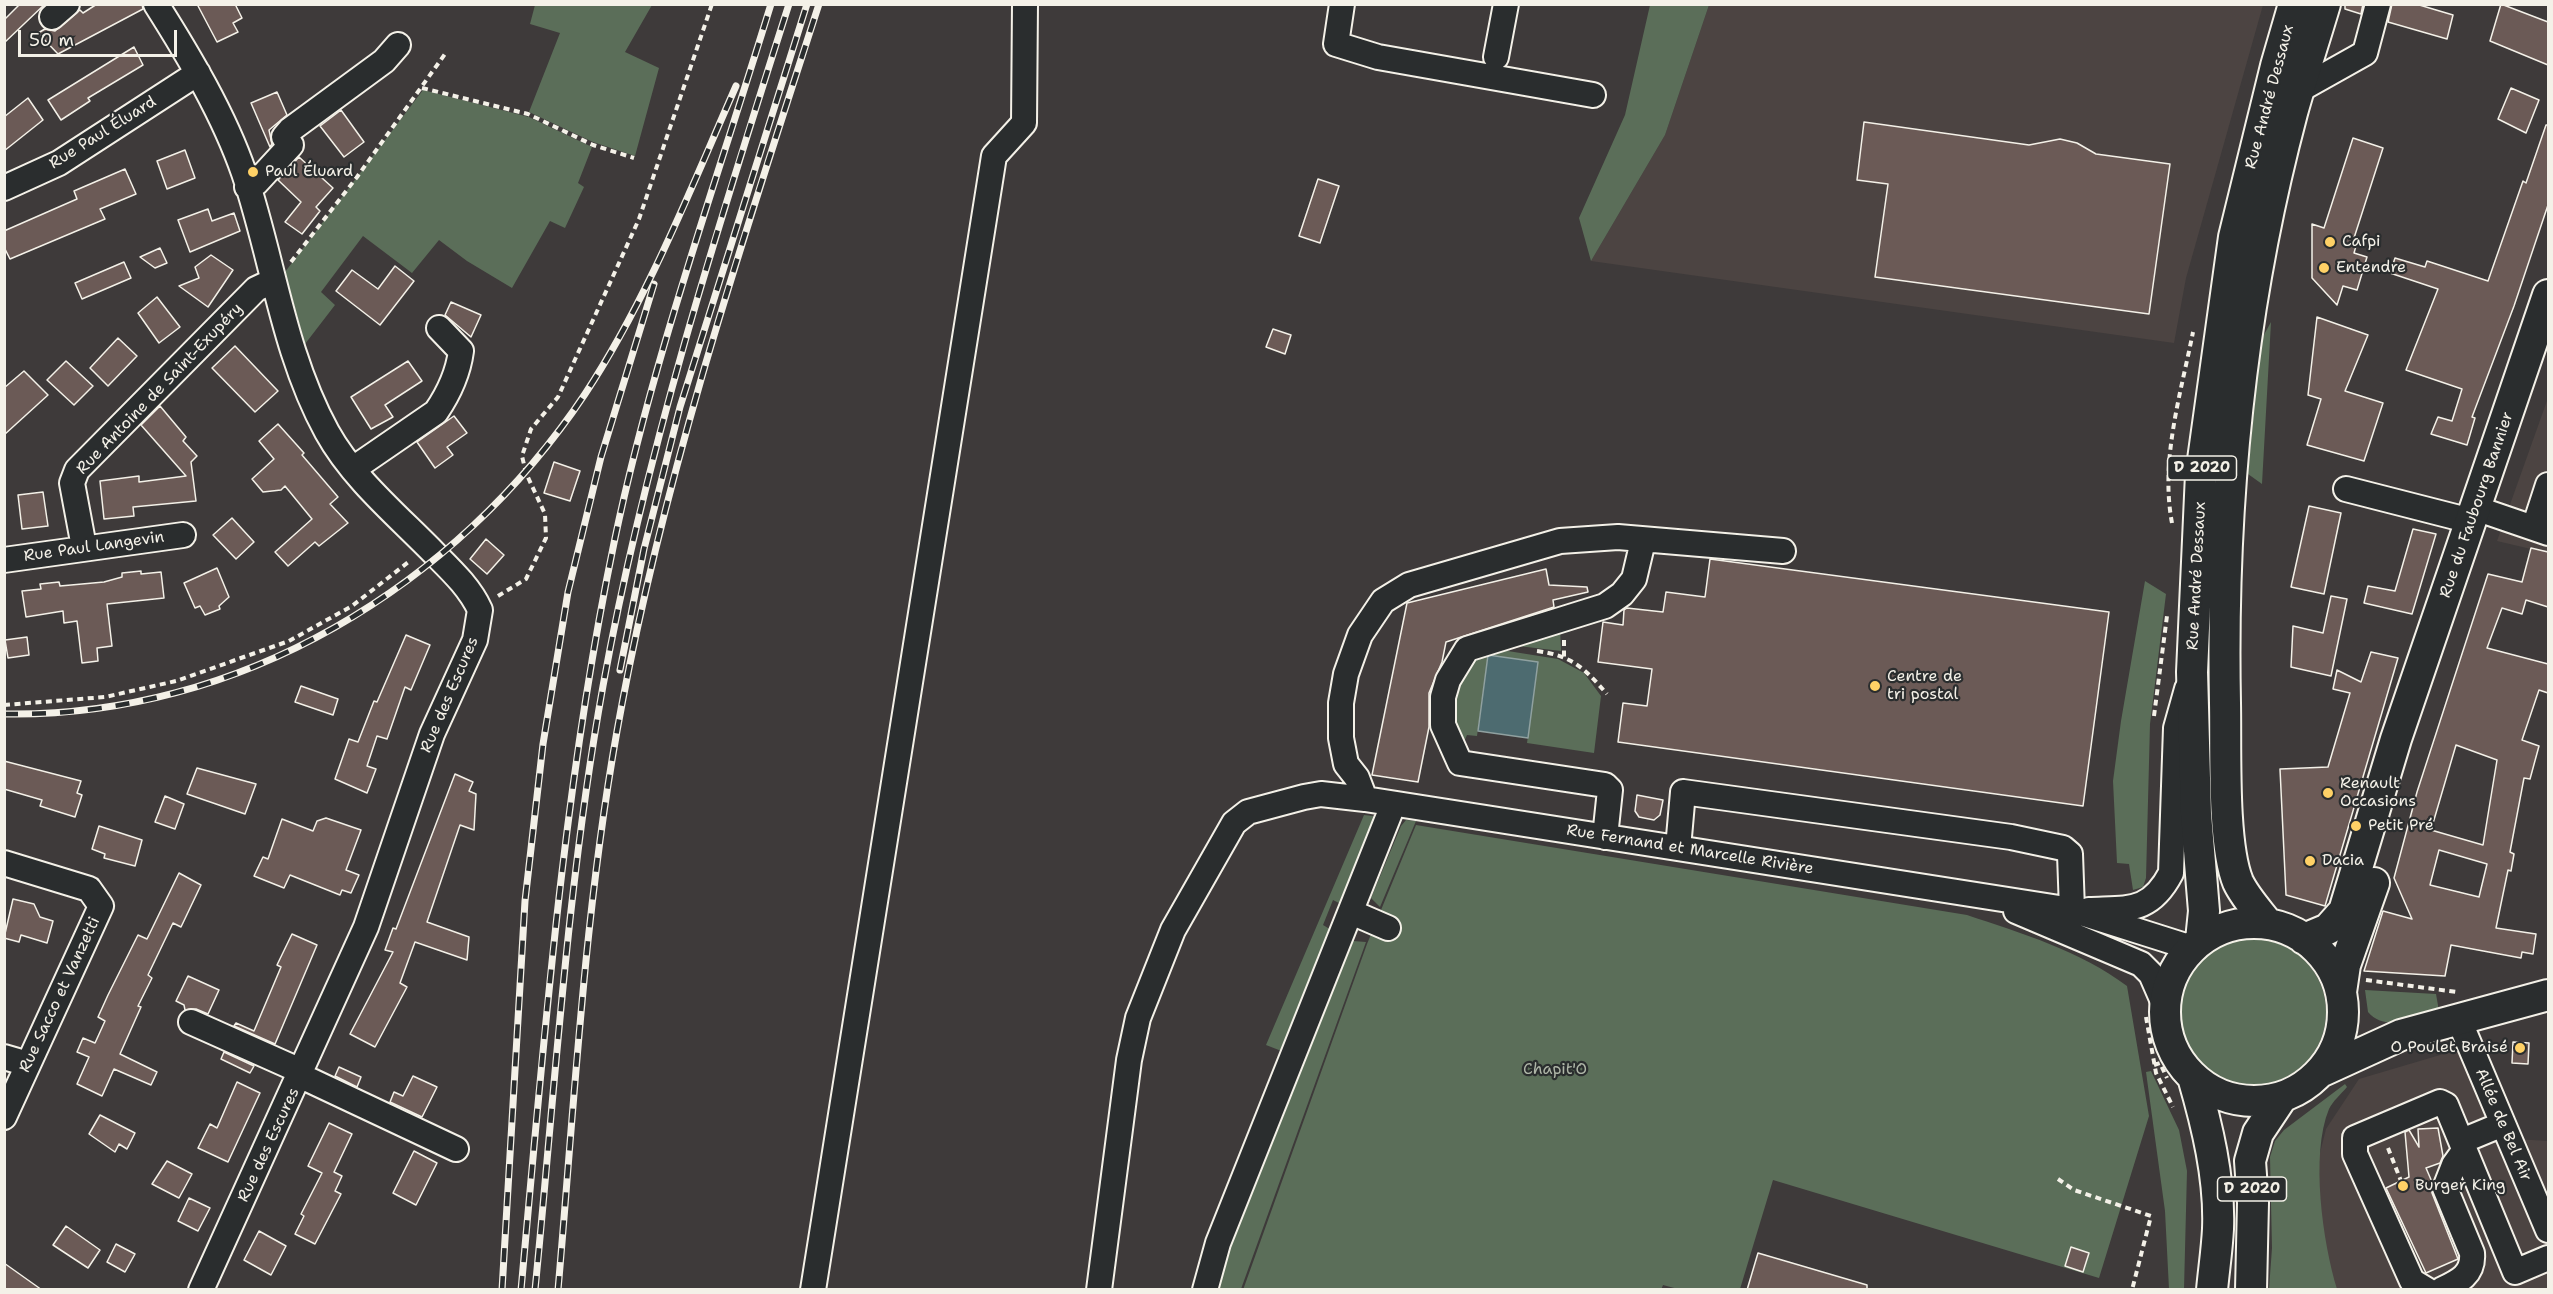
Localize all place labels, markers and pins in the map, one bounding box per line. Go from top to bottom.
place label: Paul Éluard [265,162,353,182]
marker: Paul Éluard [246,165,260,179]
place label: Cafpi [2342,232,2381,252]
marker: Cafpi [2323,235,2337,249]
place label: Entendre [2336,258,2406,278]
marker: Entendre [2317,261,2331,275]
place label: Centre de tri postal [1887,667,1962,705]
marker: Centre de tri postal [1868,679,1882,693]
place label: Renault Occasions [2340,774,2416,812]
marker: Renault Occasions [2321,786,2335,800]
place label: Petit Pré [2368,816,2434,836]
marker: Petit Pré [2349,819,2363,833]
place label: Dacia [2322,851,2364,871]
marker: Dacia [2303,854,2317,868]
place label: O Poulet Braisé [2390,1038,2508,1058]
marker: O Poulet Braisé [2513,1041,2527,1055]
place label: Burger King [2415,1176,2506,1196]
marker: Burger King [2396,1179,2410,1193]

